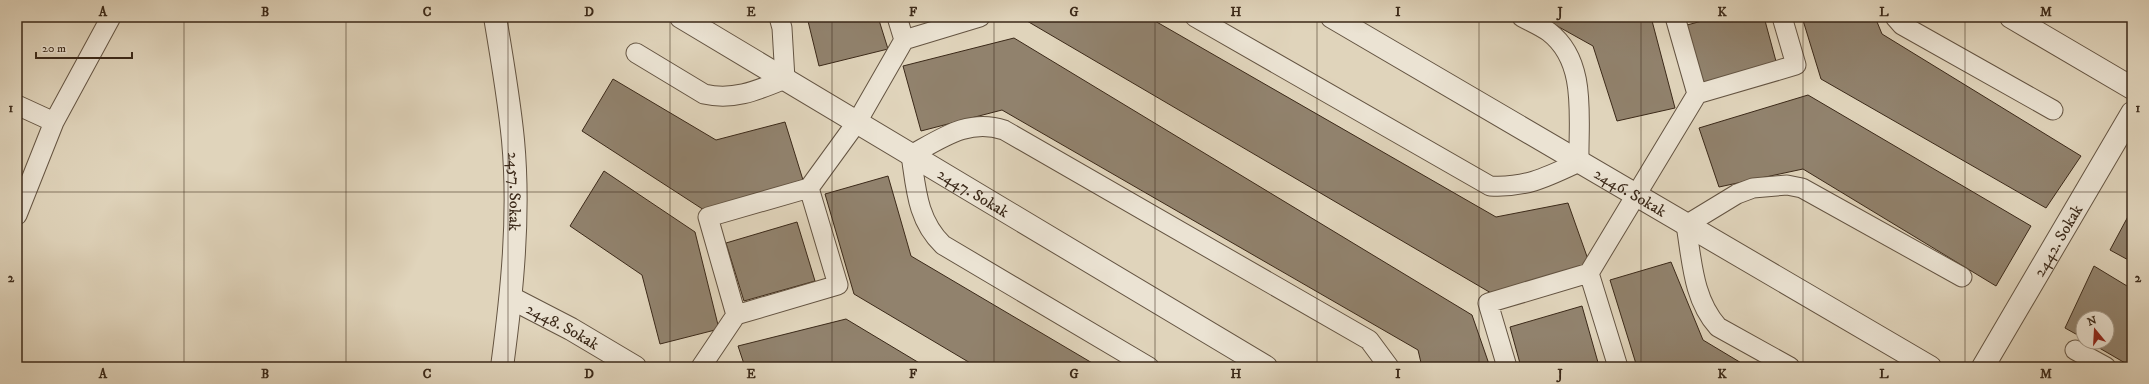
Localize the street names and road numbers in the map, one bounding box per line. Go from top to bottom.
street label: 2457. Sokak [503,151,525,232]
street label: 2447. Sokak [934,164,1013,222]
street label: 2446. Sokak [1590,164,1670,222]
street label: 2442. Sokak [2029,201,2087,280]
street label: 2448. Sokak [523,299,603,355]

